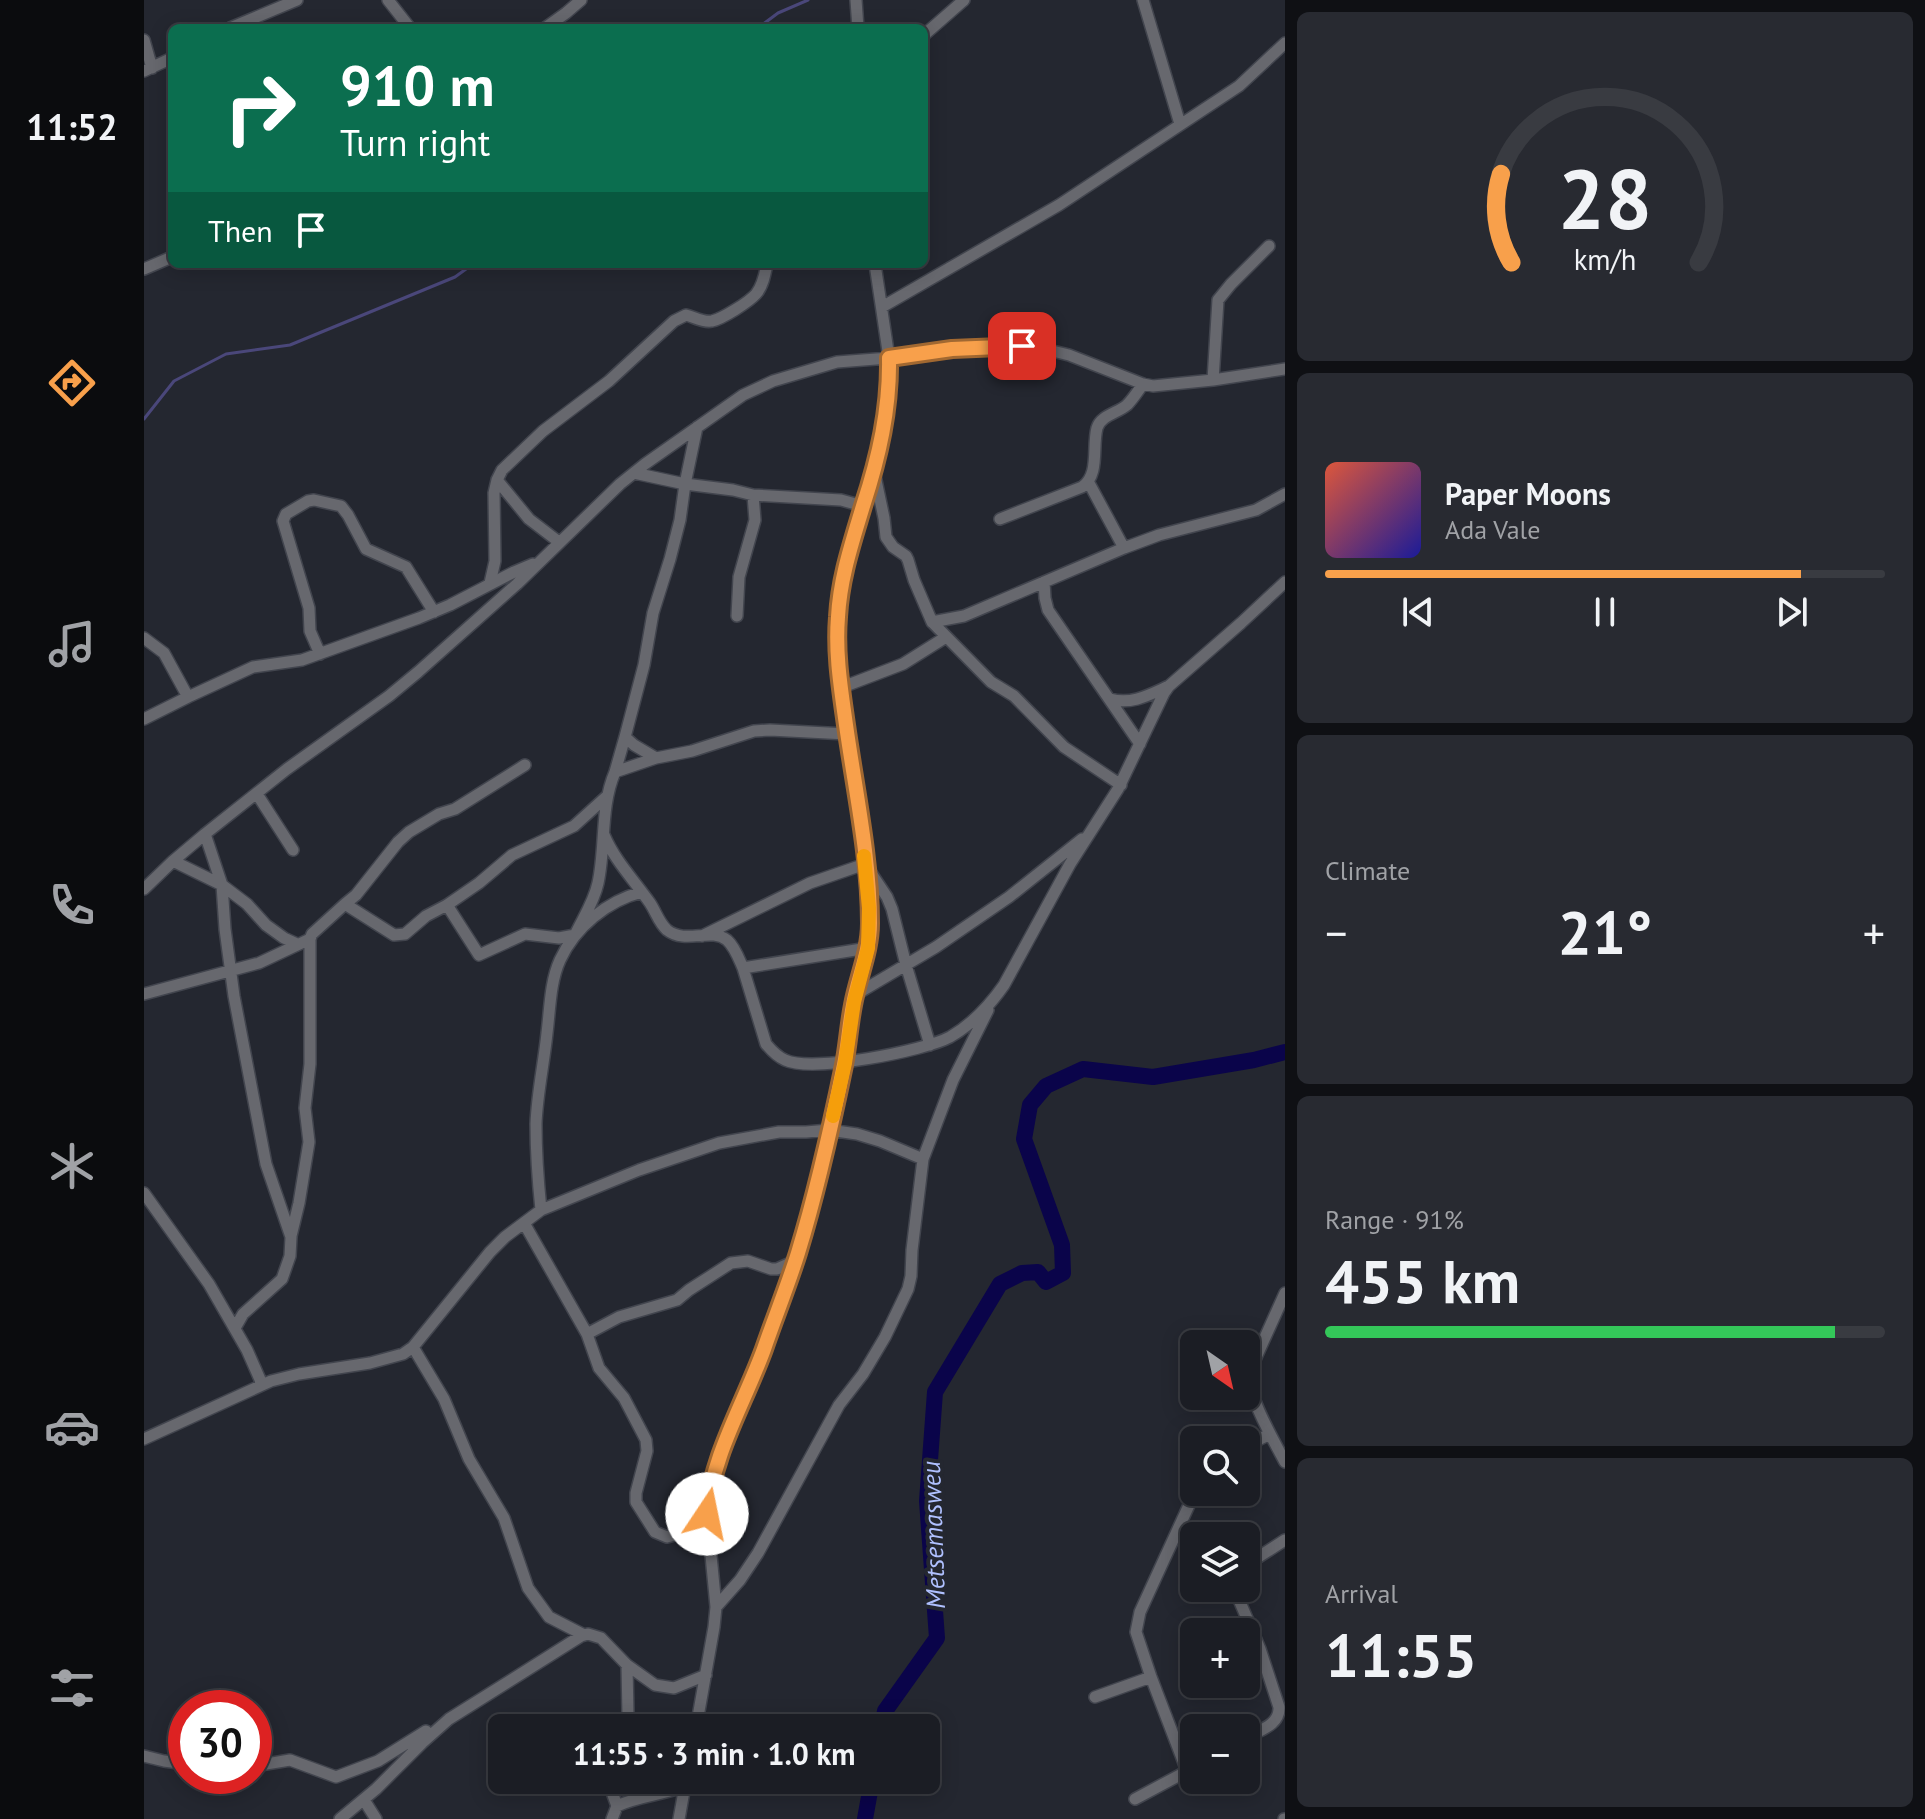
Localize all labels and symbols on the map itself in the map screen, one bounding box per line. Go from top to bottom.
pin [988,312,1056,380]
north arrow [1180,1330,1260,1410]
water label: Metsemasweu [914,1460,952,1610]
position arrow [665,1472,749,1556]
speed limit sign: 30 [168,1690,272,1794]

